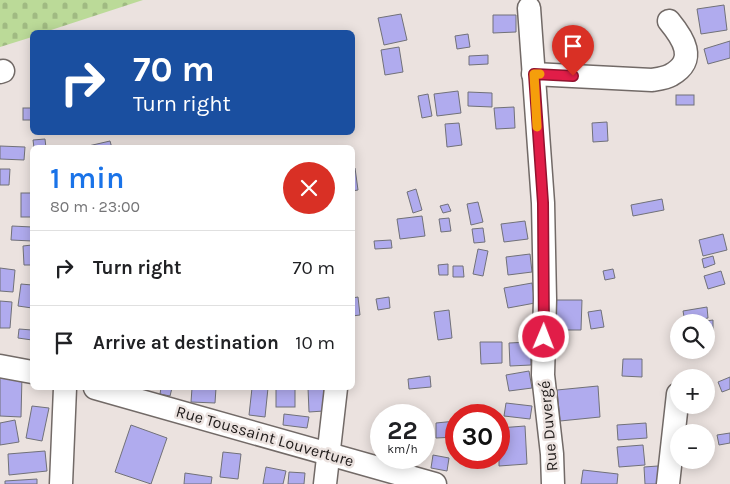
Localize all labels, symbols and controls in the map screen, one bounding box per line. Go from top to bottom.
pin [552,25,594,76]
icon: arrive [559,32,587,60]
text: 70 m [133,49,215,90]
icon: right [50,50,115,115]
text: Turn right [133,91,231,117]
text: 1 min [50,160,124,196]
button: close [283,162,335,214]
text: 80 m · 23:00 [50,197,140,216]
icon: right [50,254,78,282]
text: Turn right [93,257,182,279]
text: 70 m [293,257,335,279]
position arrow [517,310,569,362]
map controls [670,314,715,469]
button: search [670,314,715,359]
icon: arrive [50,329,78,357]
text: Arrive at destination [93,332,279,354]
text: 10 m [295,332,335,354]
button: + [670,369,715,414]
street label: Rue Duvergé [535,380,561,472]
street label: Rue Toussaint Louverture [174,401,356,471]
speed limit sign: 30 [445,404,510,469]
text: 22 [387,416,418,445]
button: − [670,424,715,469]
text: km/h [387,442,418,456]

